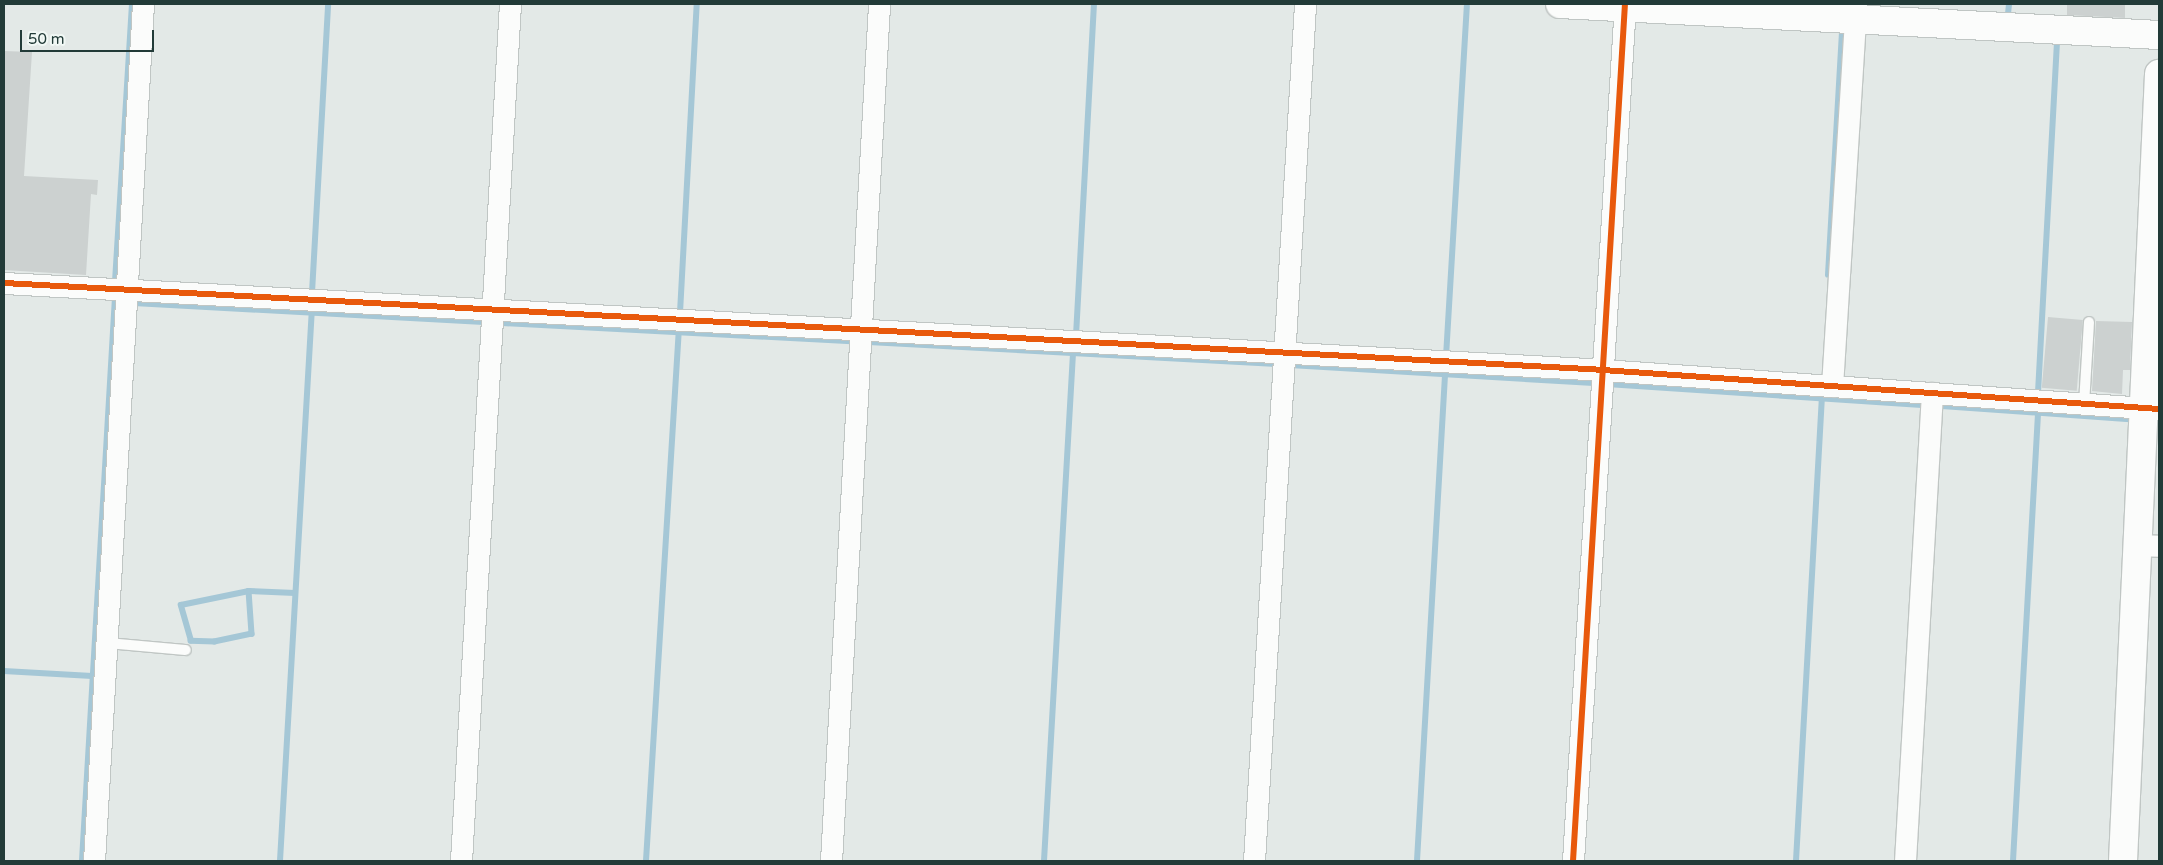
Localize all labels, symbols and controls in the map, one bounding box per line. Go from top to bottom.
scale bar [22,20,156,52]
text: 50 m [28,30,65,48]

